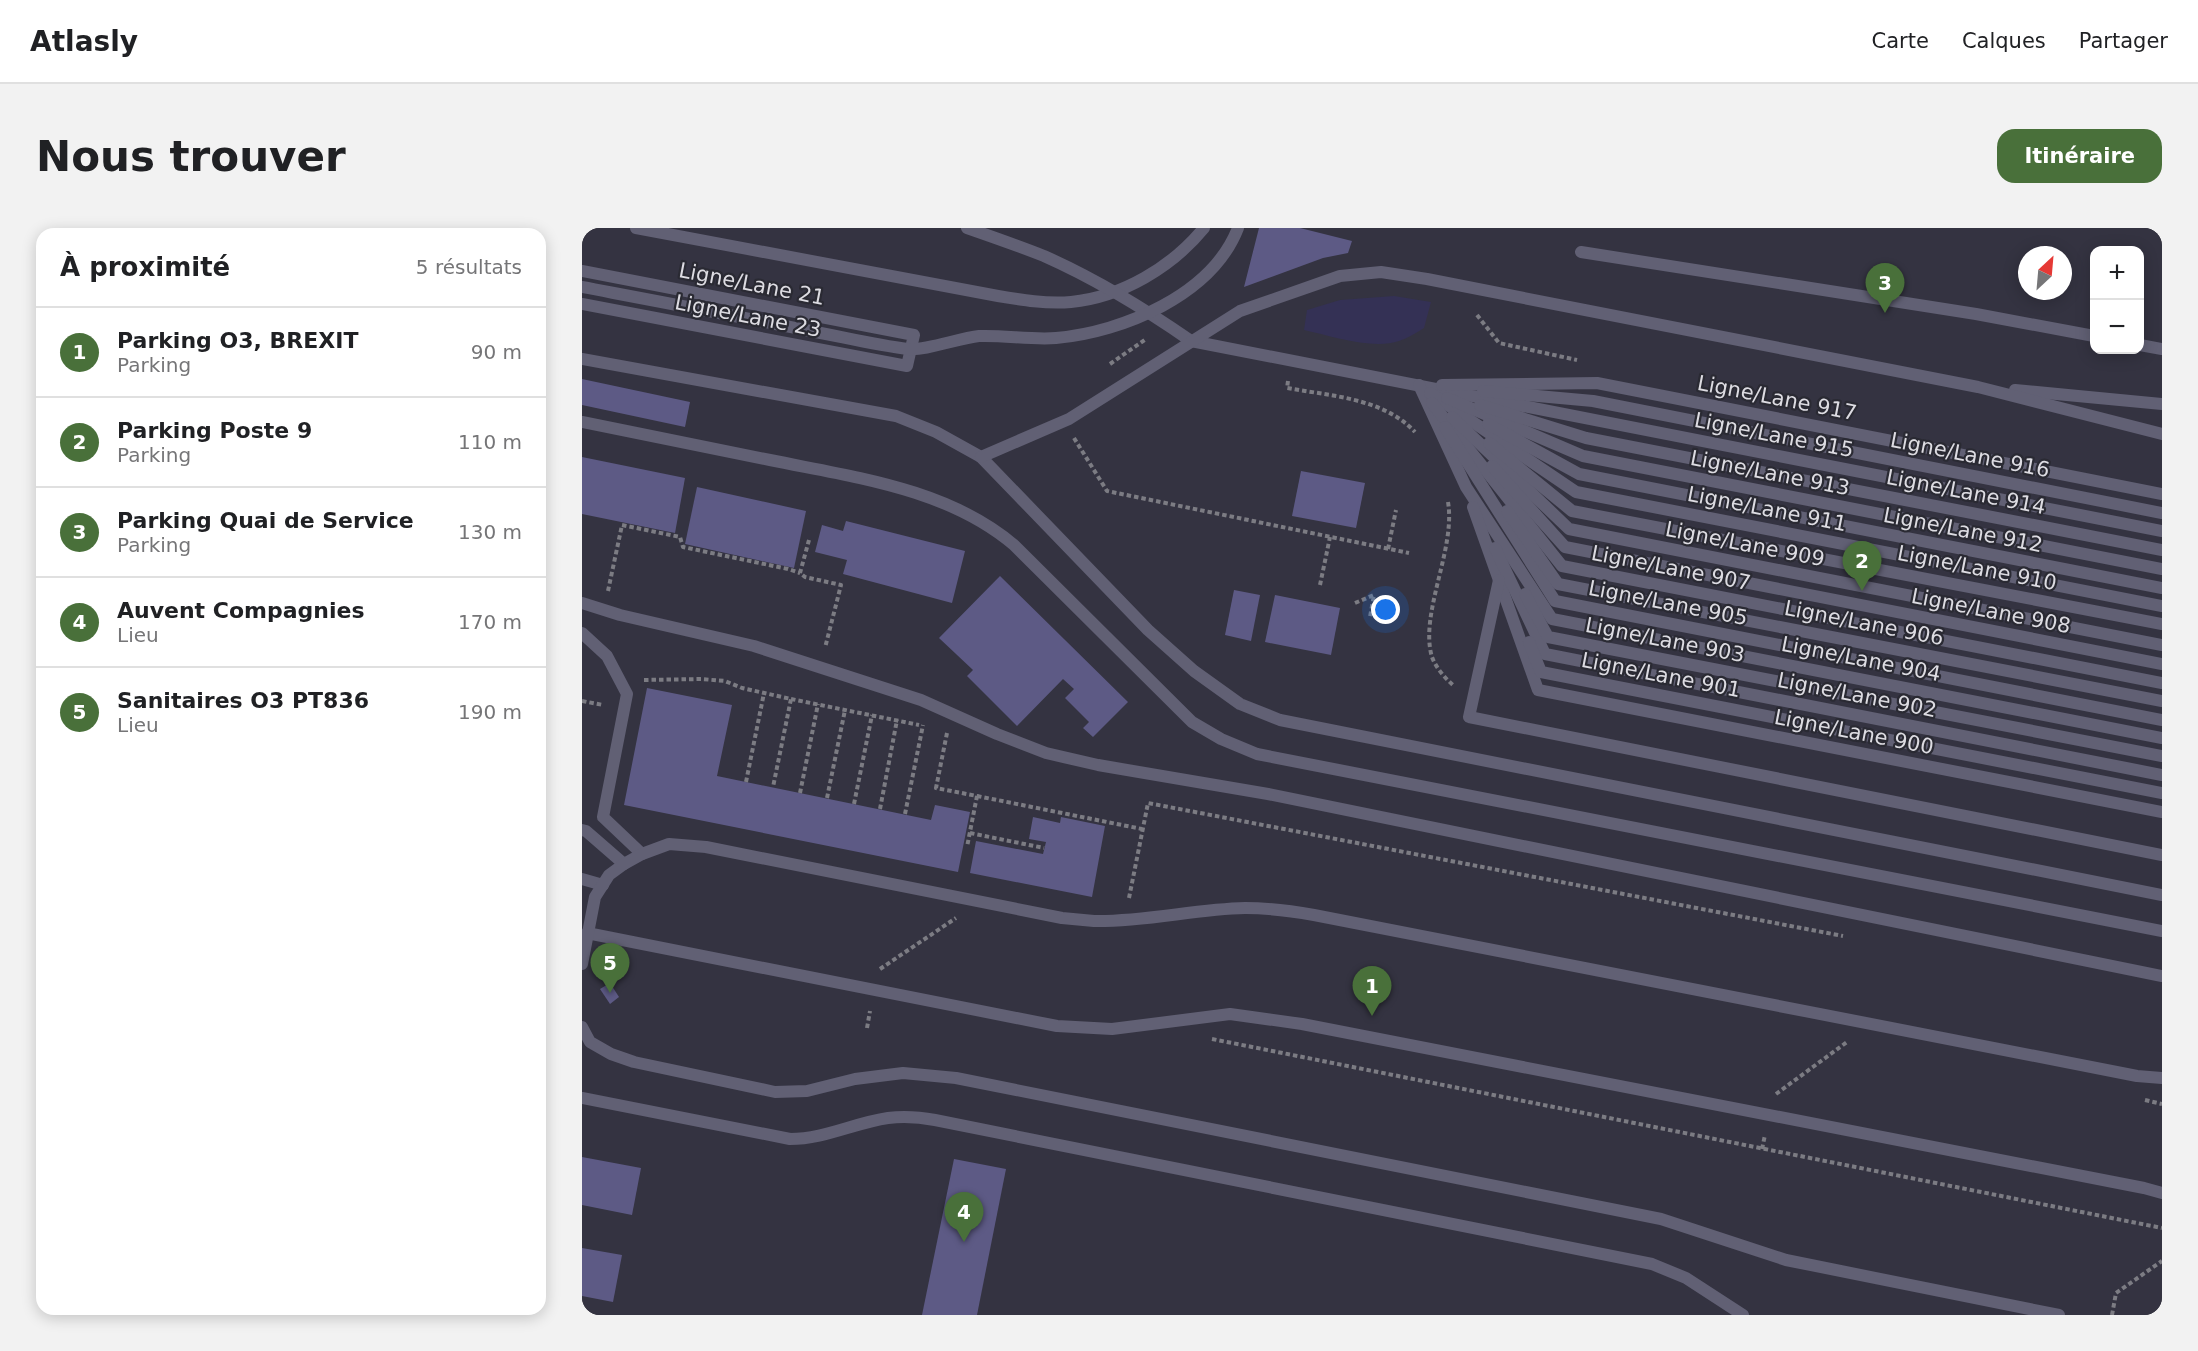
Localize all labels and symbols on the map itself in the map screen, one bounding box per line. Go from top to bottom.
north arrow [2018,246,2072,300]
street label: Ligne/Lane 21 [677,258,827,310]
pin: 3 [1866,264,1904,313]
street label: Ligne/Lane 23 [673,290,823,342]
street label: Ligne/Lane 917 [1695,371,1859,425]
street label: Ligne/Lane 915 [1692,408,1856,462]
street label: Ligne/Lane 916 [1888,428,2052,482]
street label: Ligne/Lane 913 [1688,446,1852,500]
street label: Ligne/Lane 914 [1884,465,2048,519]
street label: Ligne/Lane 911 [1685,482,1849,536]
street label: Ligne/Lane 912 [1881,503,2045,557]
street label: Ligne/Lane 909 [1663,517,1827,571]
street label: Ligne/Lane 907 [1589,541,1753,595]
street label: Ligne/Lane 910 [1895,541,2059,595]
pin: 2 [1842,542,1882,591]
street label: Ligne/Lane 905 [1586,576,1750,630]
street label: Ligne/Lane 908 [1909,584,2073,638]
your location [1371,595,1400,624]
street label: Ligne/Lane 906 [1782,596,1946,650]
street label: Ligne/Lane 903 [1583,613,1747,667]
street label: Ligne/Lane 904 [1779,632,1943,686]
street label: Ligne/Lane 901 [1579,648,1743,702]
street label: Ligne/Lane 902 [1775,668,1939,722]
street label: Ligne/Lane 900 [1772,705,1936,759]
pin: 5 [591,944,630,993]
pin: 1 [1352,966,1392,1016]
pin: 4 [944,1192,983,1242]

